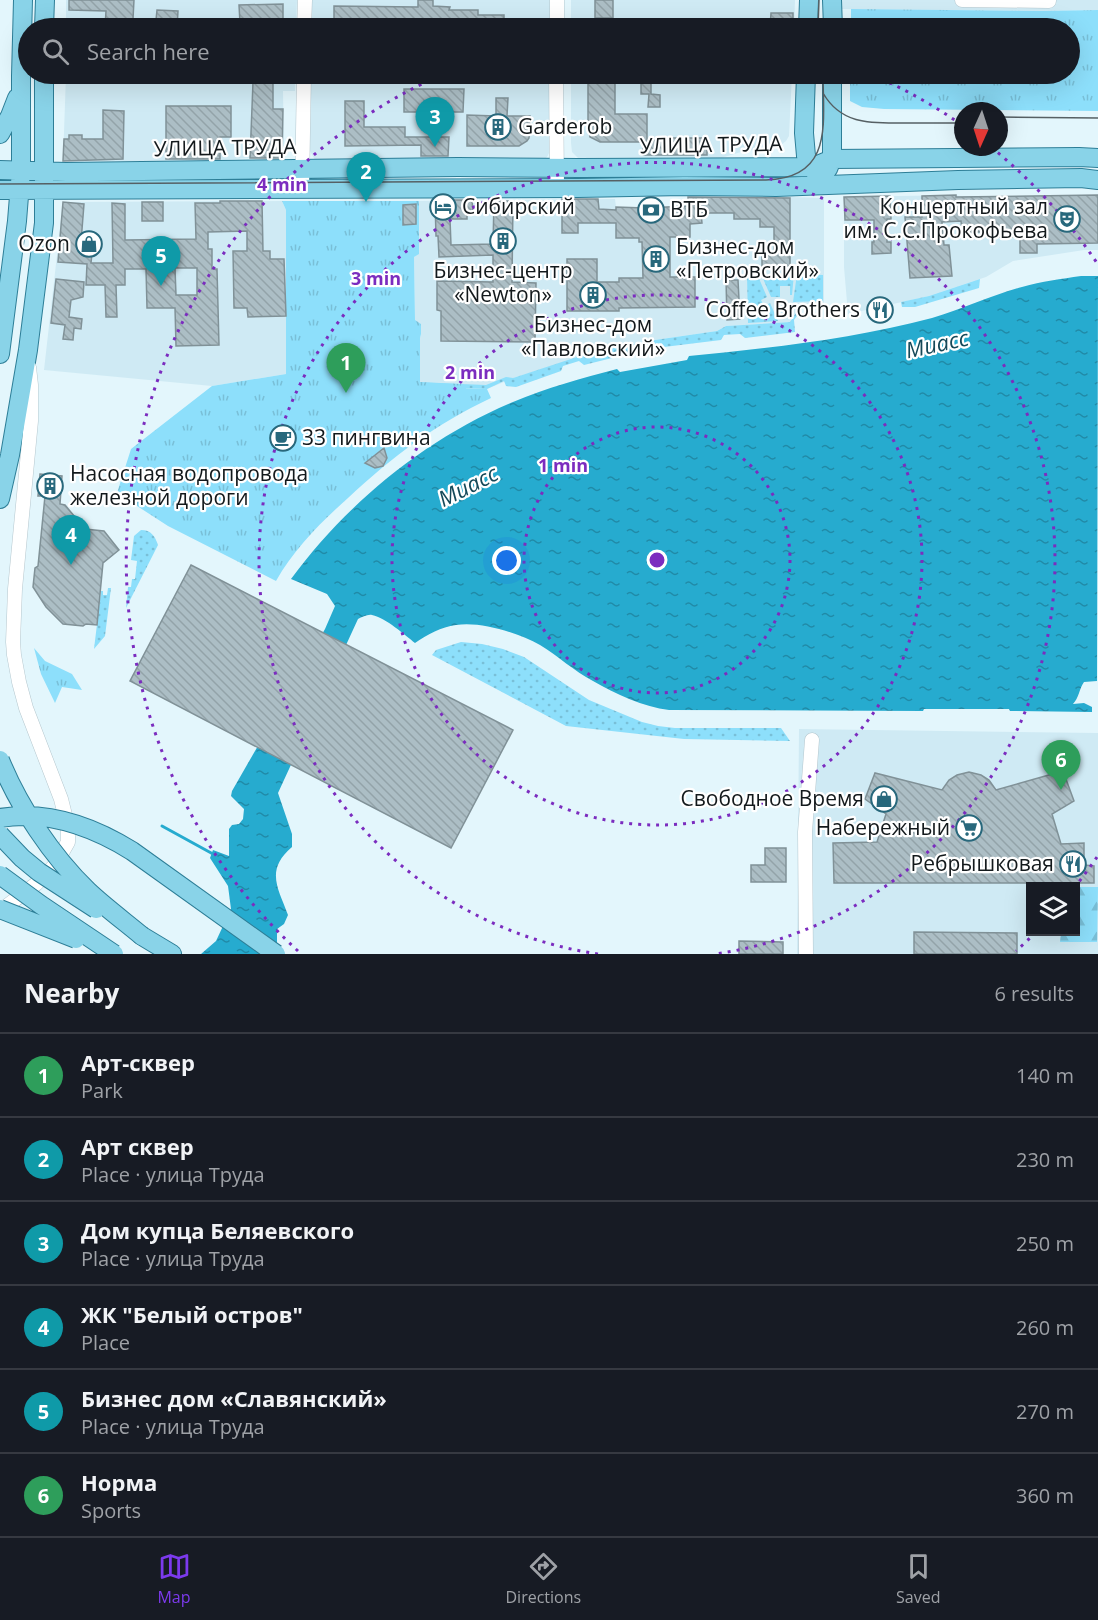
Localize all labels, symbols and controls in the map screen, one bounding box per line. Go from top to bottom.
search box [18,18,1080,84]
icon: search [39,35,72,68]
text: Search here [87,36,210,66]
pin: 3 [416,98,454,147]
north arrow [954,102,1008,156]
building icon: Garderob [483,112,513,142]
place label: Garderob [518,112,612,140]
street label: УЛИЦА ТРУДА [639,129,783,159]
street label: УЛИЦА ТРУДА [153,132,297,162]
pin: 2 [346,152,386,202]
text: 4 min [257,172,307,196]
hotel icon: Сибирский [428,192,458,222]
place label: Сибирский [462,192,575,220]
place label: Концертный зал им. С.С.Прокофьева [844,192,1048,244]
bank icon: ВТБ [636,195,666,225]
place label: ВТБ [670,195,708,223]
theatre icon: Концертный зал им. С.С.Прокофьева [1052,204,1082,234]
building icon: Бизнес-центр «Newton» [488,226,518,256]
place label: Ozon [18,229,70,257]
shop icon: Ozon [74,229,104,259]
place label: Бизнес-дом «Петровский» [676,232,819,284]
pin: 5 [142,236,180,286]
building icon: Бизнес-дом «Петровский» [641,244,671,274]
place label: Бизнес-центр «Newton» [433,256,573,308]
text: 3 min [351,266,401,290]
building icon: Бизнес-дом «Павловский» [578,280,608,310]
place label: Coffee Brothers [705,295,860,323]
restaurant icon: Coffee Brothers [865,295,895,325]
place label: Бизнес-дом «Павловский» [521,310,665,362]
water label: Миасс [903,322,972,364]
pin: 1 [326,344,366,393]
text: 2 min [445,360,495,384]
cafe icon: 33 пингвина [268,423,298,453]
place label: 33 пингвина [302,423,431,451]
text: 1 min [538,453,588,477]
water label: Миасс [432,457,504,513]
place label: Насосная водопровода железной дороги [70,459,308,511]
building icon: Насосная водопровода железной дороги [35,471,65,501]
pin: 4 [52,516,90,565]
your location [492,546,521,575]
centre of rings [647,550,667,570]
pin: 6 [1042,740,1080,790]
place label: Свободное Время [680,784,864,812]
shop icon: Свободное Время [869,784,899,814]
place label: Набережный [816,813,950,841]
supermarket icon: Набережный [954,813,984,843]
place label: Ребрышковая [911,849,1054,877]
restaurant icon: Ребрышковая [1058,849,1088,879]
map controls [1026,882,1080,936]
button: layers [1026,882,1080,936]
text: Nearby [24,975,119,1011]
text: 6 results [994,980,1074,1007]
text: Арт-сквер [81,1047,195,1077]
text: 1 [38,1062,49,1089]
text: 140 m [1016,1062,1074,1089]
text: Park [81,1077,123,1104]
text: Арт сквер [81,1131,194,1161]
text: 2 [38,1146,49,1173]
text: 230 m [1016,1146,1074,1173]
text: Place · улица Труда [81,1161,265,1188]
text: Дом купца Беляевского [81,1215,354,1245]
text: 3 [38,1230,49,1257]
text: 250 m [1016,1230,1074,1257]
text: Place · улица Труда [81,1245,265,1272]
text: ЖК "Белый остров" [81,1299,303,1329]
text: 4 [38,1314,49,1341]
text: 260 m [1016,1314,1074,1341]
text: Place [81,1329,130,1356]
text: Бизнес дом «Славянский» [81,1383,387,1413]
text: 5 [38,1398,49,1425]
text: 270 m [1016,1398,1074,1425]
text: Place · улица Труда [81,1413,265,1440]
text: Норма [81,1467,157,1497]
text: 6 [38,1482,49,1509]
text: 360 m [1016,1482,1074,1509]
text: Sports [81,1497,141,1524]
tab: Map [157,1550,191,1608]
tab: Directions [505,1550,581,1608]
tab: Saved [896,1550,941,1608]

